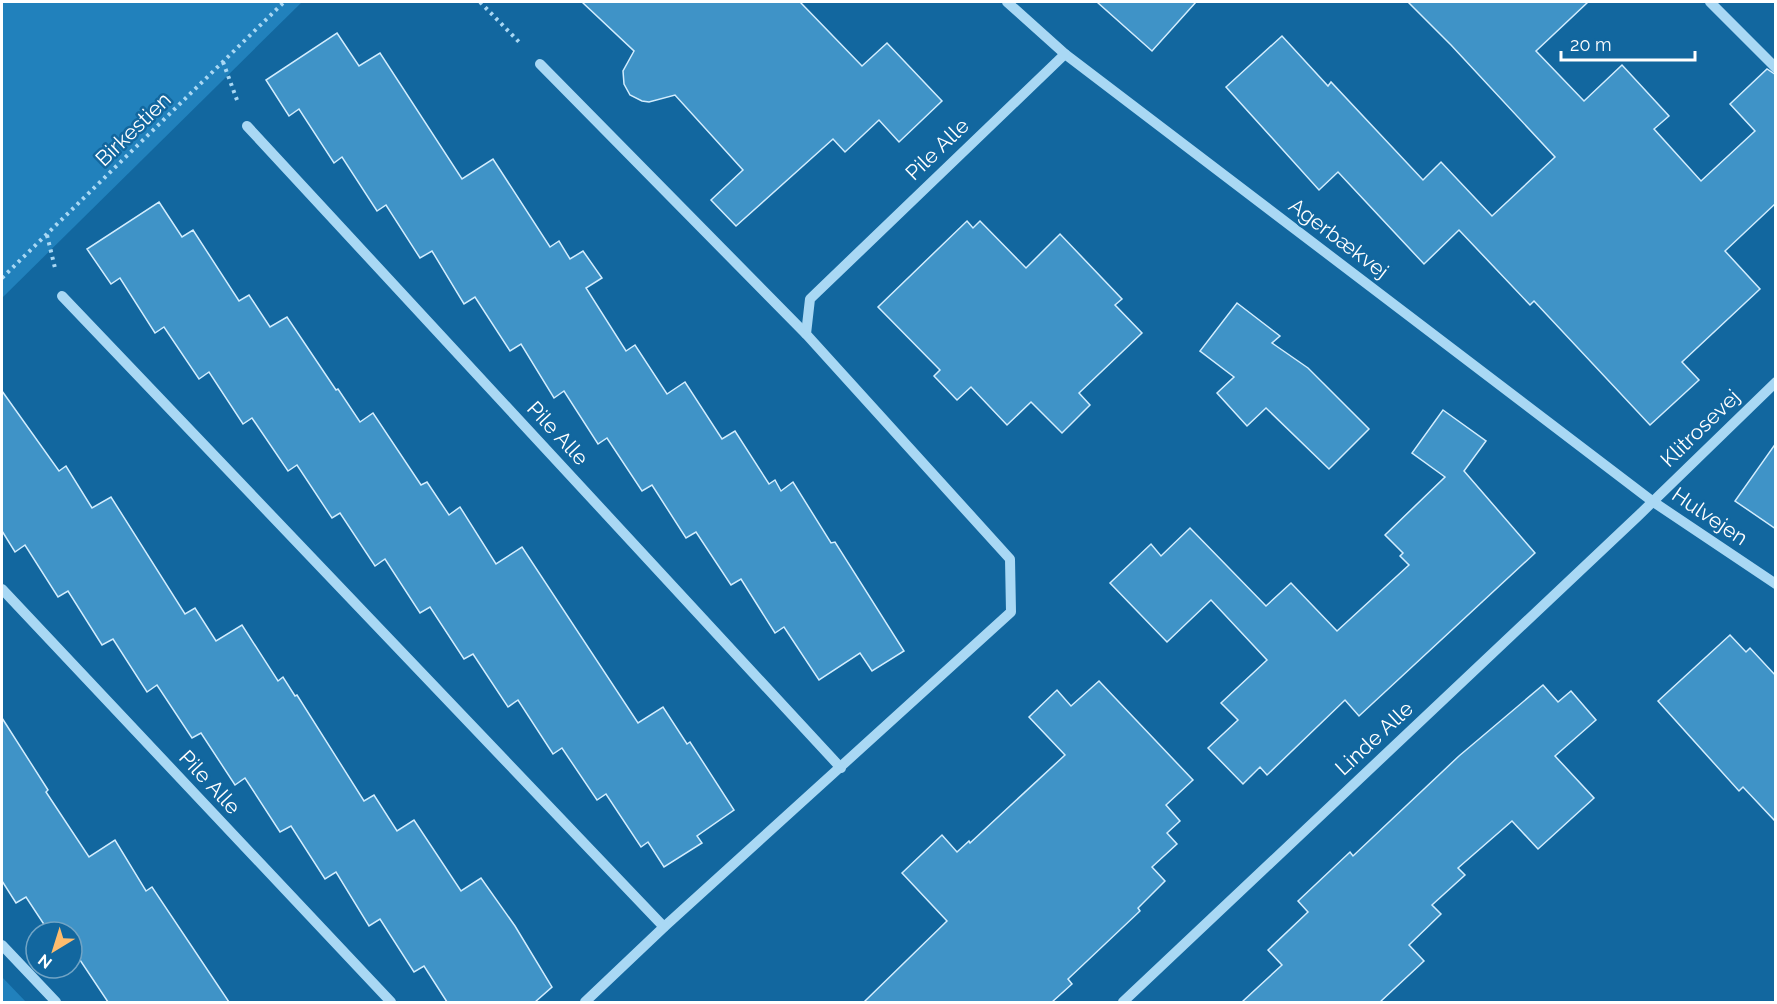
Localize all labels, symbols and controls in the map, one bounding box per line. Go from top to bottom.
scale bar [1561,24,1694,62]
text: 20 m [1570,34,1612,55]
street label: Birkestien [90,87,176,171]
street label: Pile Alle [900,113,974,185]
street label: Agerbækvej [1284,192,1394,284]
street label: Klitrosevej [1655,384,1745,472]
street label: Pile Alle [522,396,594,470]
street label: Hulvejen [1667,482,1753,550]
street label: Linde Alle [1330,696,1418,780]
street label: Pile Alle [174,745,246,819]
north arrow [24,920,84,980]
text: N [34,950,56,973]

